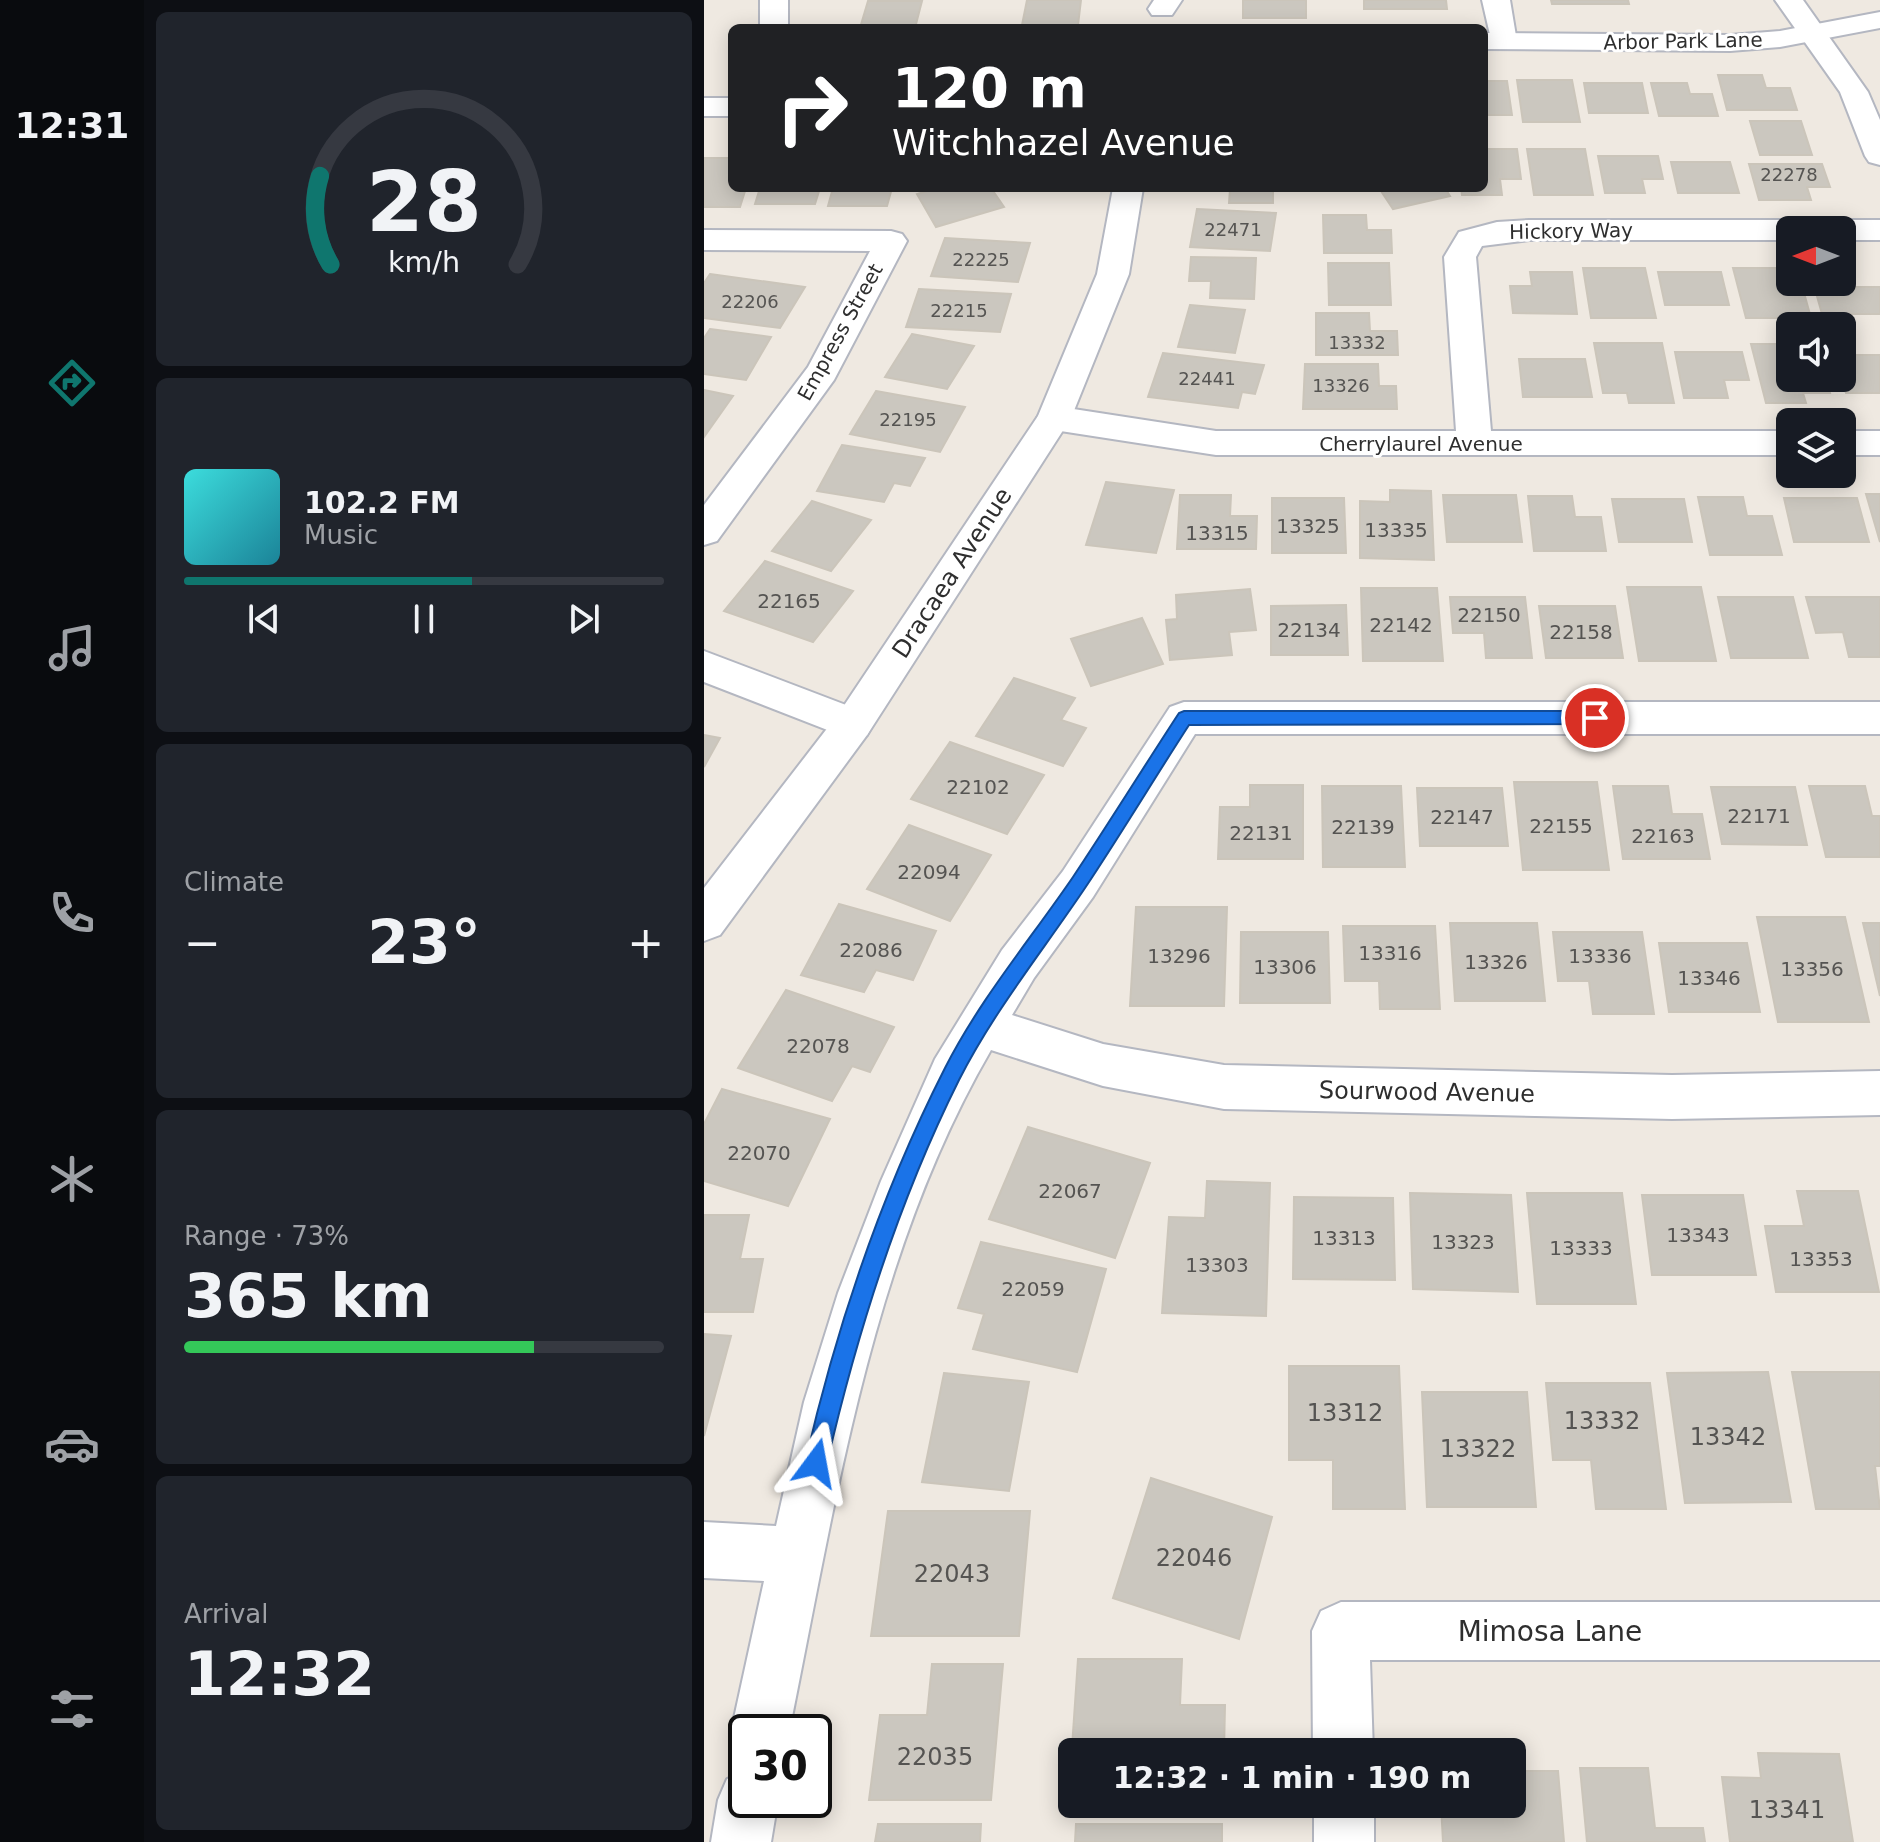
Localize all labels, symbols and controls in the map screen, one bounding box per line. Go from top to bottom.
street label: Arbor Park Lane [1603,28,1763,54]
text: 120 m [892,55,1087,120]
icon: right [760,56,864,160]
text: 12:31 [15,105,129,146]
text: Witchhazel Avenue [892,122,1235,163]
text: 28 [366,154,482,251]
house number: 22278 [1760,164,1818,185]
north arrow [1776,216,1856,296]
map controls [1776,216,1856,488]
street label: Hickory Way [1509,218,1633,244]
house number: 22471 [1204,219,1262,240]
text: km/h [388,245,460,279]
house number: 22225 [952,249,1010,270]
street label: Empress Street [792,259,888,405]
house number: 22206 [721,291,779,312]
house number: 22215 [930,300,988,321]
button: sound [1776,312,1856,392]
house number: 13332 [1328,332,1386,353]
icon: directions [44,355,100,411]
house number: 22441 [1178,368,1236,389]
house number: 13326 [1312,375,1370,396]
button: layers [1776,408,1856,488]
house number: 22195 [879,409,937,430]
street label: Cherrylaurel Avenue [1319,432,1523,456]
street label: Dracaea Avenue [887,483,1017,663]
text: 102.2 FM [304,485,460,520]
house number: 13325 [1276,514,1340,538]
house number: 13335 [1364,518,1428,542]
text: Music [304,520,378,550]
house number: 13315 [1185,521,1249,545]
house number: 22165 [757,589,821,613]
icon: previous [242,597,286,641]
icon: pause [402,597,446,641]
icon: next [562,597,606,641]
house number: 22150 [1457,603,1521,627]
house number: 22142 [1369,613,1433,637]
house number: 22134 [1277,618,1341,642]
icon: music [44,620,100,676]
house number: 22158 [1549,620,1613,644]
pin [1561,684,1629,752]
icon: arrive [1573,696,1617,740]
house number: 22102 [946,775,1010,799]
house number: 22171 [1727,804,1791,828]
house number: 22147 [1430,805,1494,829]
house number: 22155 [1529,814,1593,838]
house number: 22139 [1331,815,1395,839]
house number: 22131 [1229,821,1293,845]
house number: 22163 [1631,824,1695,848]
house number: 22094 [897,860,961,884]
text: Climate [184,867,284,897]
icon: phone [44,885,100,941]
text: 23° [367,907,481,977]
text: − [184,917,221,968]
text: + [627,917,664,968]
house number: 22086 [839,938,903,962]
house number: 13316 [1358,941,1422,965]
house number: 13296 [1147,944,1211,968]
house number: 13336 [1568,944,1632,968]
house number: 13326 [1464,950,1528,974]
house number: 13306 [1253,955,1317,979]
house number: 13356 [1780,957,1844,981]
house number: 13346 [1677,966,1741,990]
house number: 22078 [786,1034,850,1058]
street label: Sourwood Avenue [1319,1076,1535,1108]
house number: 22070 [727,1141,791,1165]
icon: climate [44,1151,100,1207]
house number: 22067 [1038,1179,1102,1203]
text: Range · 73% [184,1221,349,1251]
house number: 13343 [1666,1223,1730,1247]
house number: 13313 [1312,1226,1376,1250]
house number: 13323 [1431,1230,1495,1254]
house number: 13333 [1549,1236,1613,1260]
house number: 13353 [1789,1247,1853,1271]
house number: 13303 [1185,1253,1249,1277]
text: 365 km [184,1261,433,1331]
house number: 22059 [1001,1277,1065,1301]
house number: 13312 [1307,1399,1383,1427]
house number: 13332 [1564,1407,1640,1435]
icon: car [44,1416,100,1472]
position arrow [774,1421,858,1505]
house number: 13342 [1690,1423,1766,1451]
house number: 13322 [1440,1435,1516,1463]
house number: 22046 [1156,1544,1232,1572]
house number: 22043 [914,1560,990,1588]
text: Arrival [184,1599,268,1629]
street label: Mimosa Lane [1458,1615,1642,1648]
text: 12:32 [184,1639,375,1709]
icon: filters [44,1681,100,1737]
speed limit sign: 30 [728,1714,832,1818]
house number: 22035 [897,1743,973,1771]
text: 12:32 · 1 min · 190 m [1113,1760,1471,1795]
house number: 13341 [1749,1796,1825,1824]

